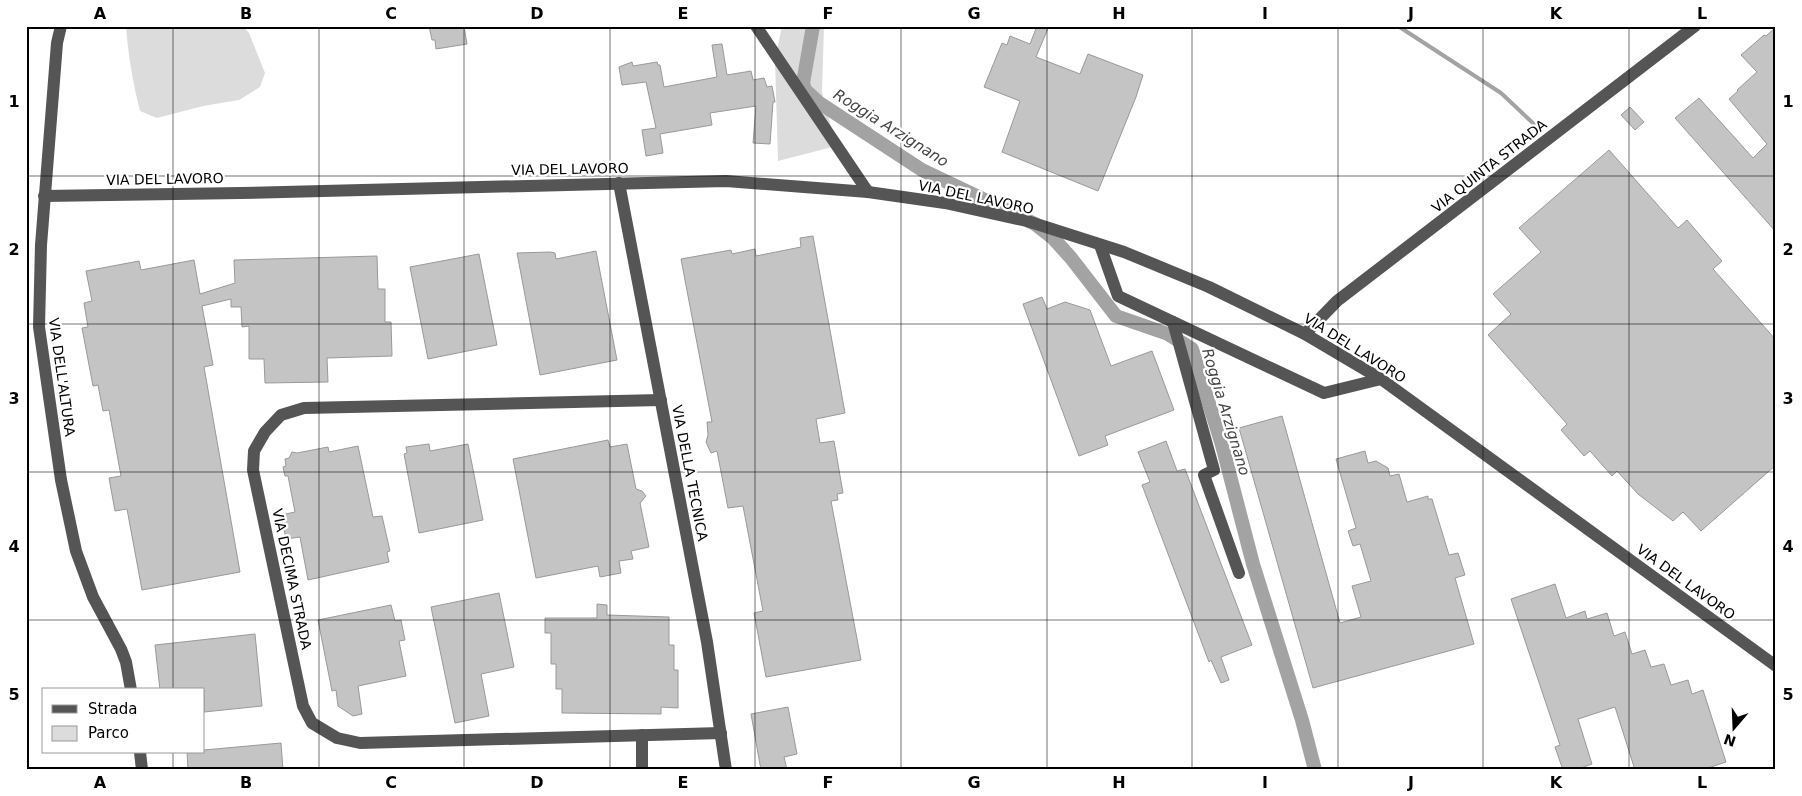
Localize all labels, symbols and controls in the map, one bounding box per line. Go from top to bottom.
text: A [94,4,107,23]
text: B [240,4,252,23]
text: C [385,4,397,23]
text: D [530,4,544,23]
text: E [678,4,688,23]
text: F [823,4,833,23]
text: G [967,4,981,23]
text: H [1112,4,1126,23]
text: I [1262,4,1268,23]
text: J [1407,4,1414,23]
text: K [1550,4,1563,23]
text: L [1697,4,1707,23]
water label: Roggia Arzignano [830,85,952,171]
text: 1 [8,92,20,111]
text: 1 [1782,92,1794,111]
street label: VIA QUINTA STRADA [1428,116,1550,216]
street label: VIA DEL LAVORO [511,160,629,178]
street label: VIA DEL LAVORO [106,170,224,188]
street label: VIA DEL LAVORO [917,177,1035,217]
text: 2 [8,240,20,259]
text: 2 [1782,240,1794,259]
street label: VIA DEL LAVORO [1301,310,1409,386]
street label: VIA DELL'ALTURA [46,317,78,438]
water label: Roggia Arzignano [1198,346,1254,478]
text: 3 [8,389,20,408]
text: 3 [1782,389,1794,408]
street label: VIA DELLA TECNICA [669,404,711,543]
street label: VIA DECIMA STRADA [269,507,315,651]
text: 4 [8,537,20,556]
text: 4 [1782,537,1794,556]
street label: VIA DEL LAVORO [1634,541,1738,623]
text: 5 [8,685,20,704]
text: 5 [1782,685,1794,704]
legend [42,688,205,754]
text: Strada [88,700,137,718]
north arrow [1710,704,1760,754]
text: Parco [88,724,129,742]
text: N [1722,731,1738,750]
text: A [94,773,107,792]
text: B [240,773,252,792]
text: C [385,773,397,792]
text: D [530,773,544,792]
text: E [678,773,688,792]
text: F [823,773,833,792]
text: G [967,773,981,792]
text: H [1112,773,1126,792]
text: I [1262,773,1268,792]
text: J [1407,773,1414,792]
text: K [1550,773,1563,792]
text: L [1697,773,1707,792]

